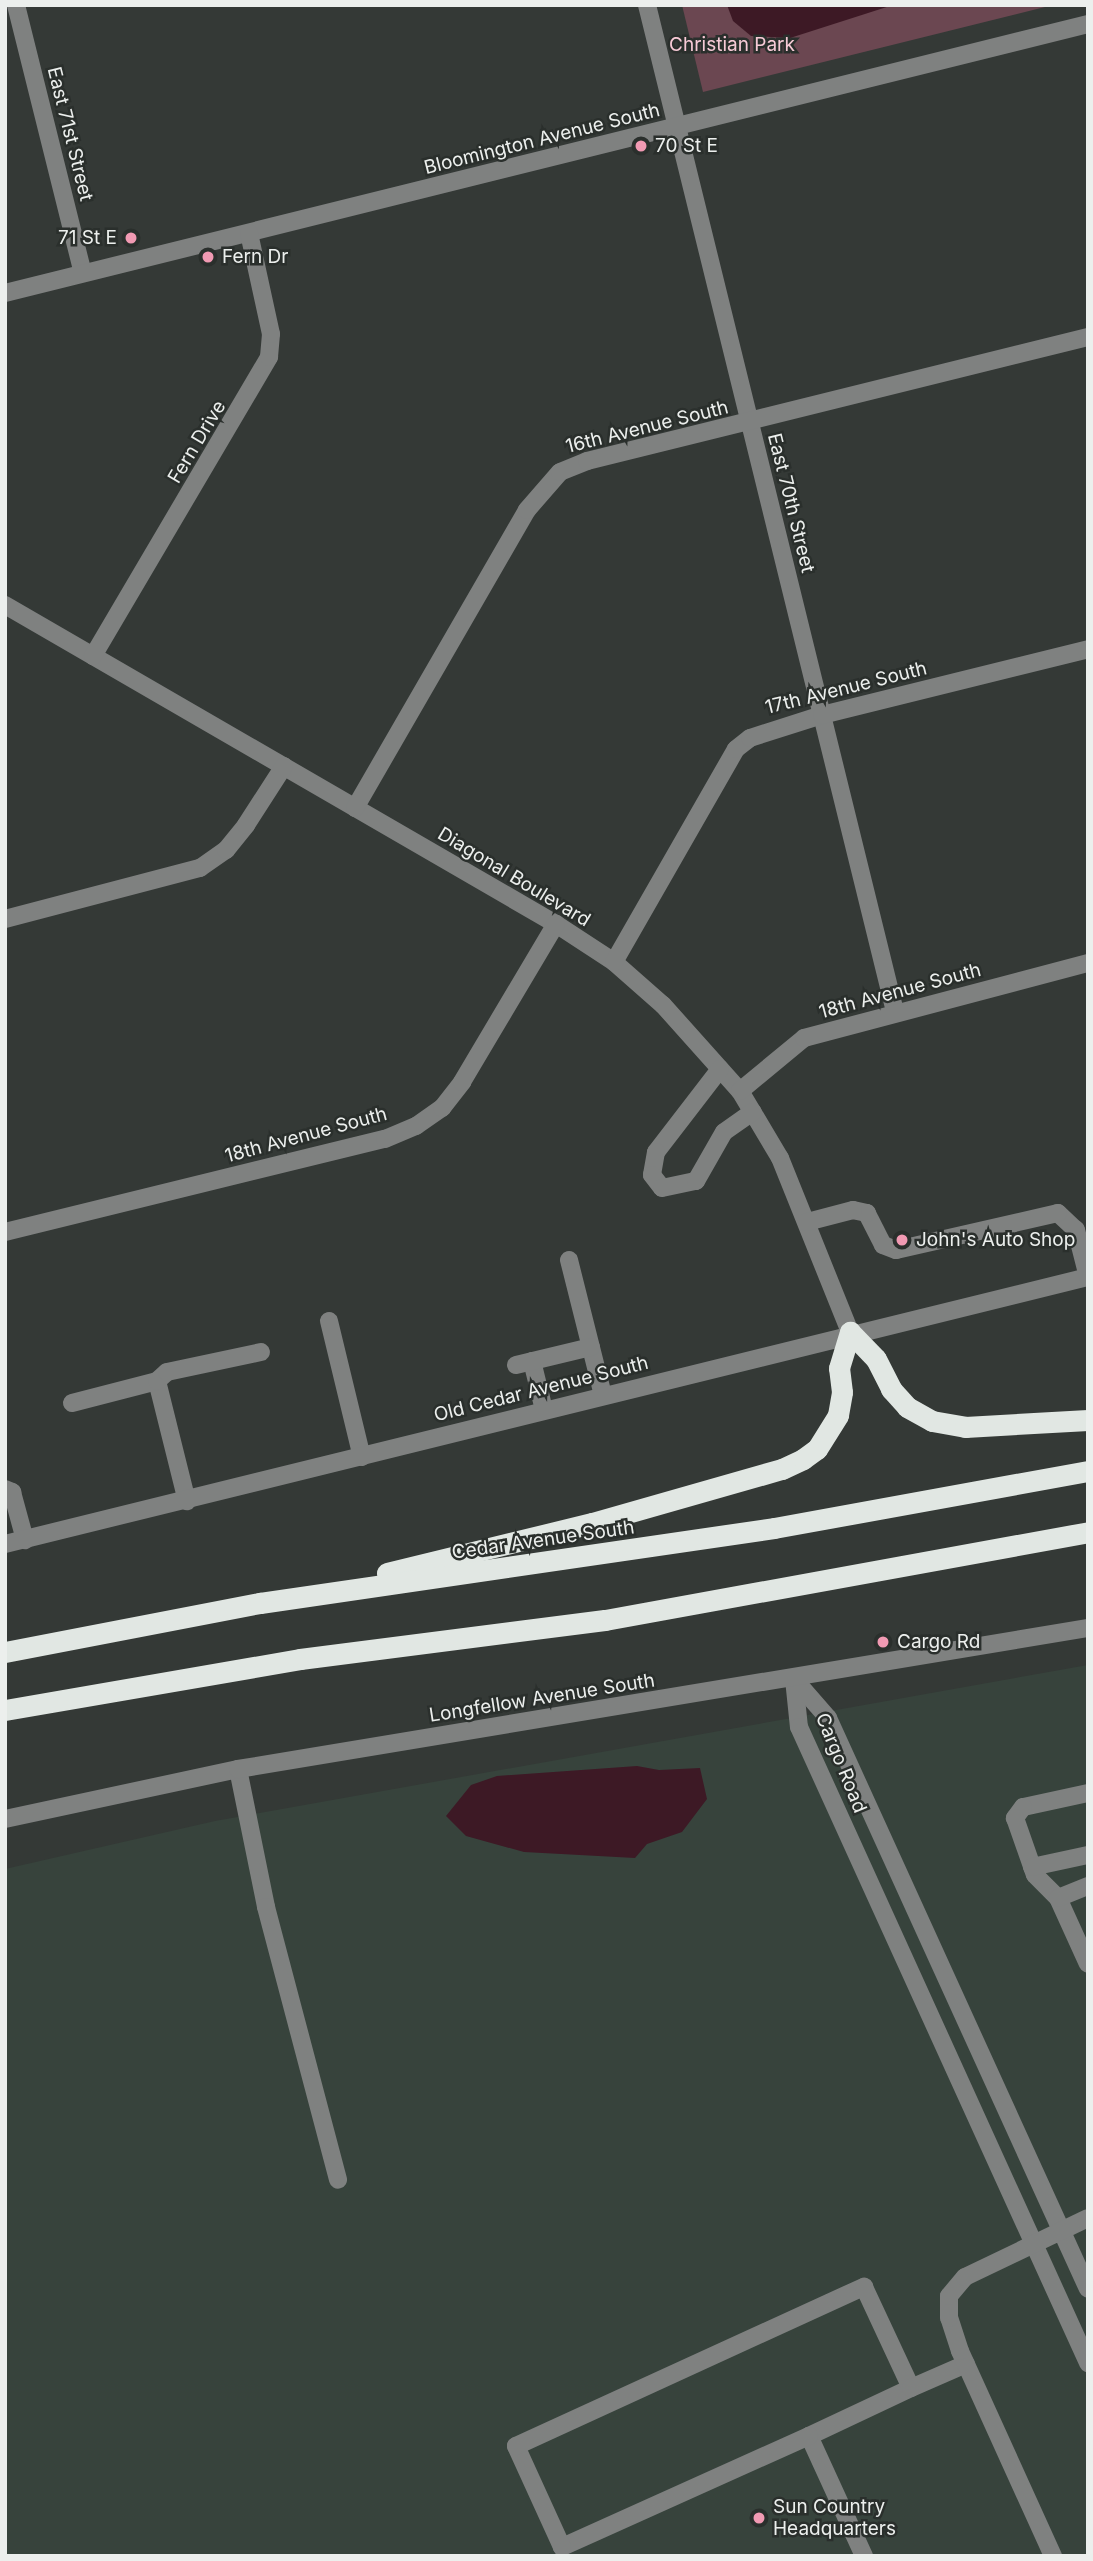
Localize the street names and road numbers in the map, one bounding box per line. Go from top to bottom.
street label: East 71st Street [42,65,98,203]
street label: Bloomington Avenue South [422,99,662,179]
street label: Fern Drive [163,396,231,488]
street label: 16th Avenue South [563,396,731,458]
street label: East 70th Street [763,431,819,575]
street label: 17th Avenue South [763,657,929,719]
street label: Diagonal Boulevard [434,822,594,932]
street label: 18th Avenue South [817,958,983,1024]
street label: 18th Avenue South [223,1102,389,1168]
street label: Old Cedar Avenue South [431,1351,651,1427]
street label: Cedar Avenue South [450,1516,636,1564]
street label: Longfellow Avenue South [428,1669,656,1727]
street label: Cargo Road [811,1710,871,1816]

